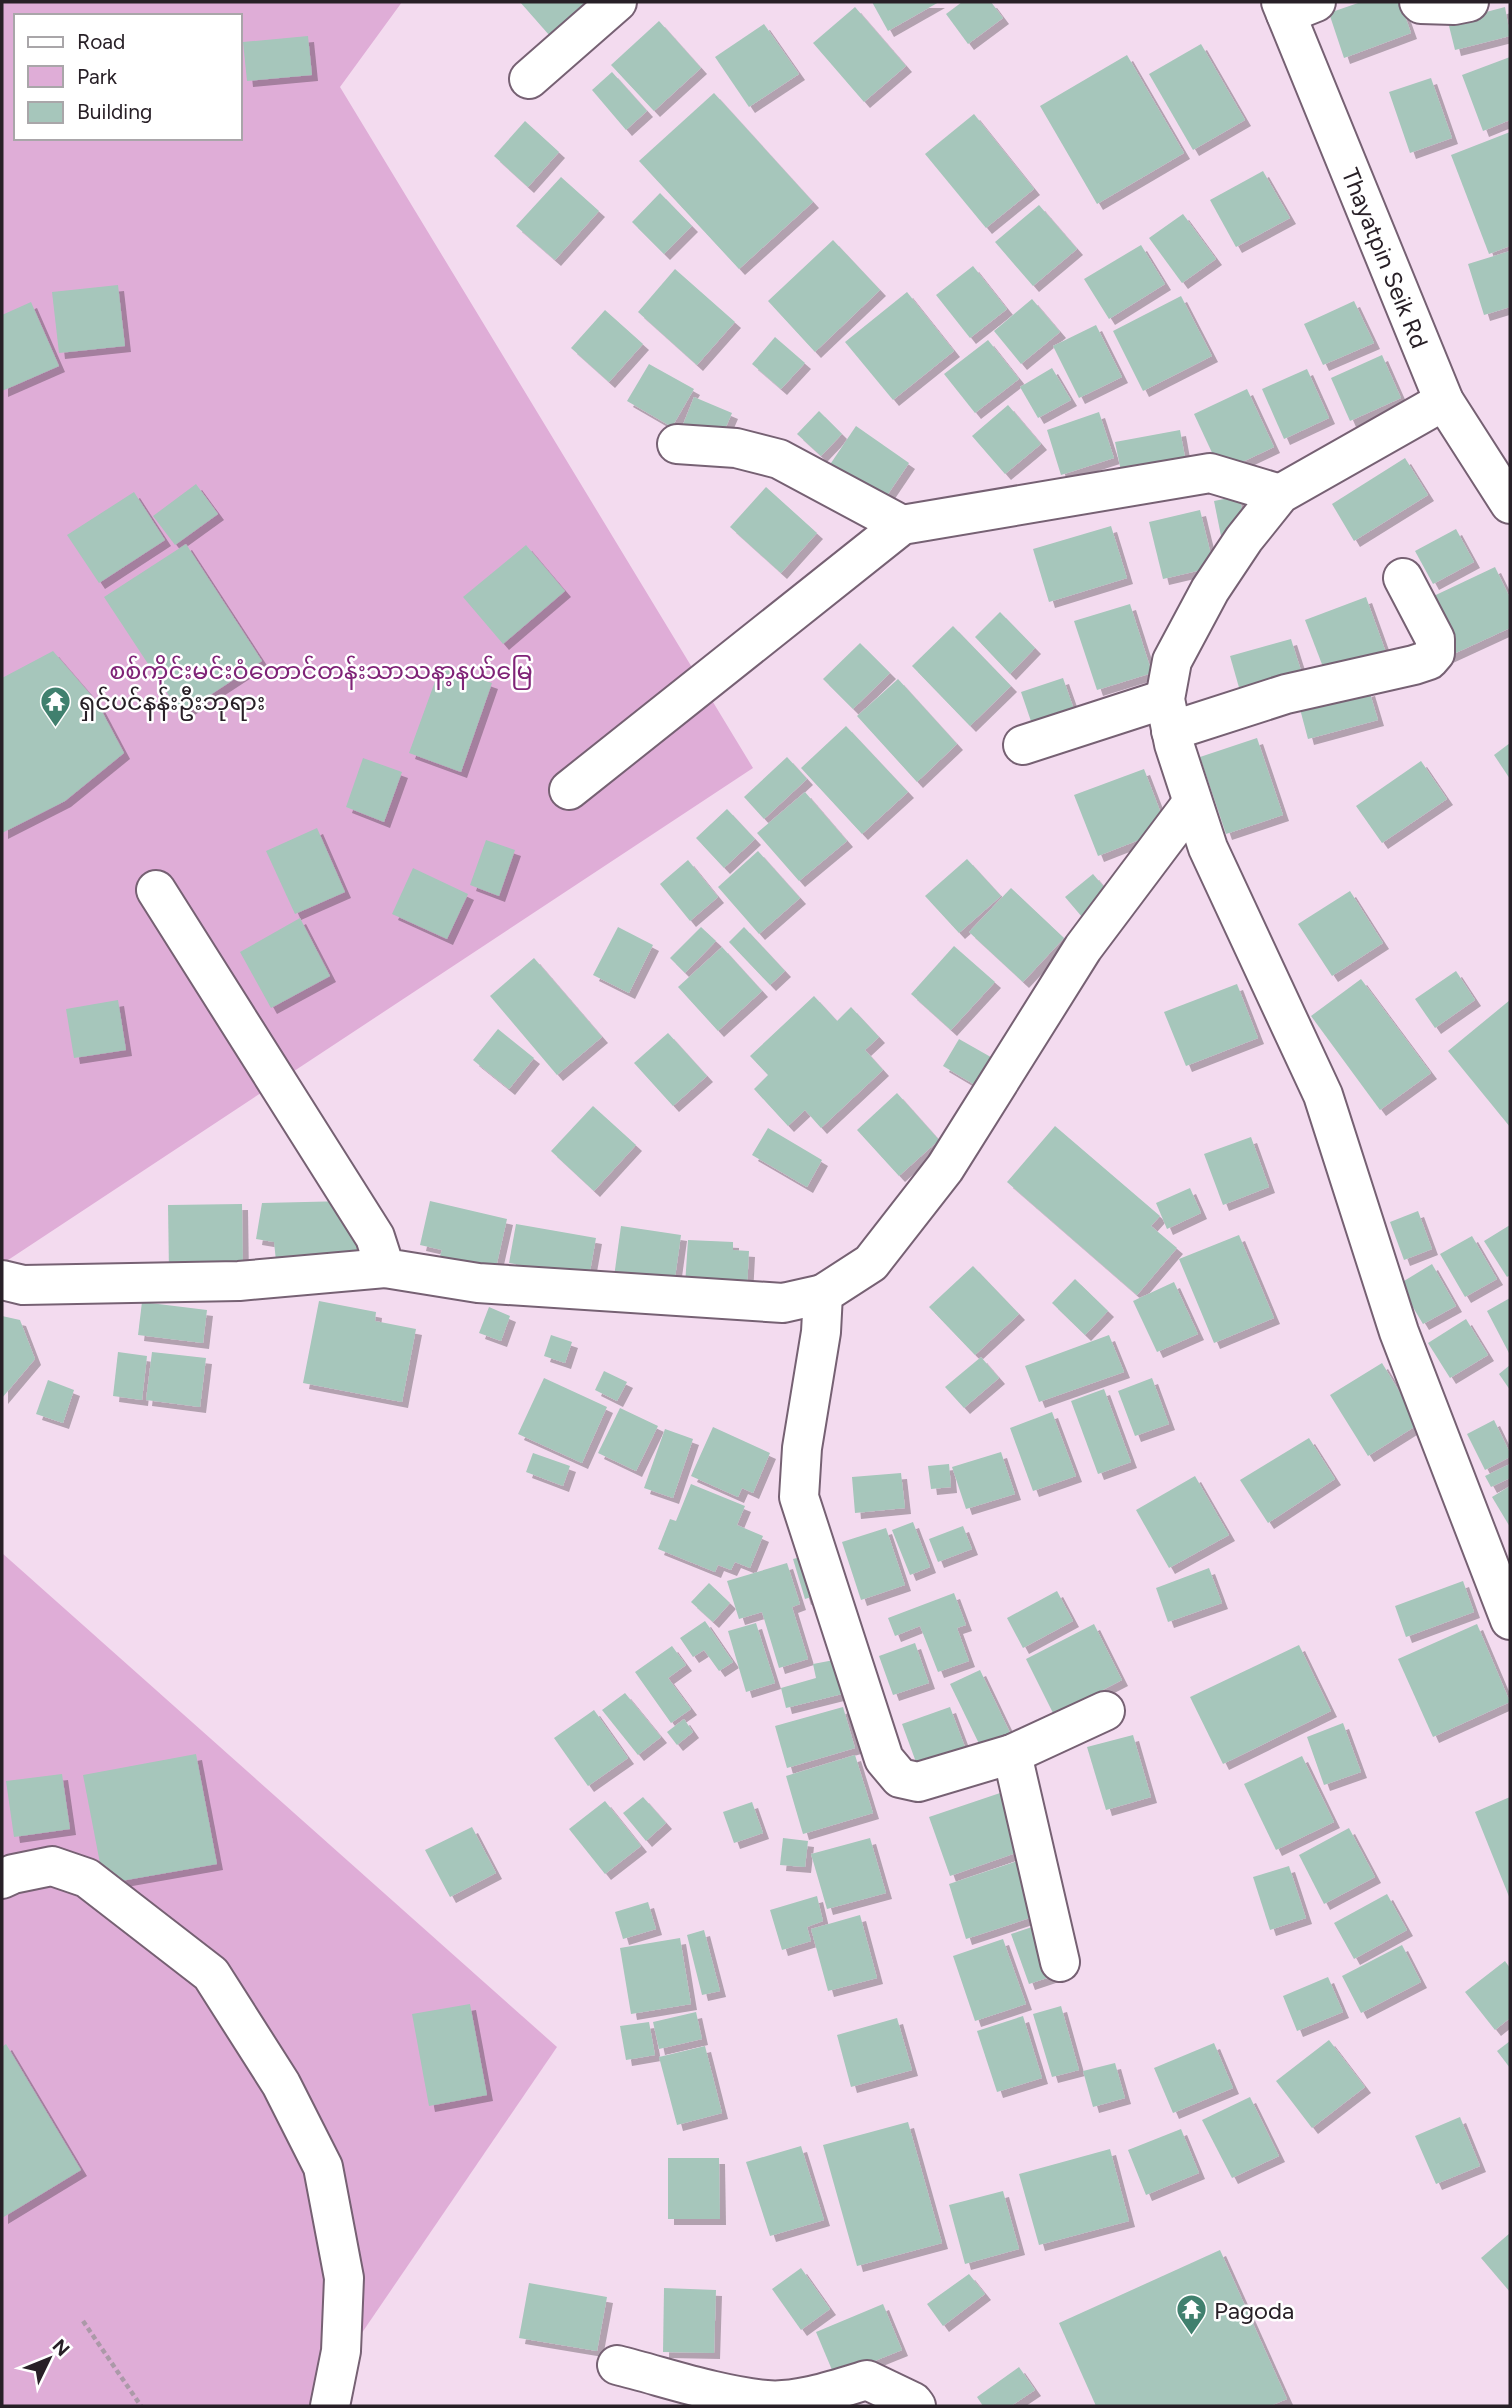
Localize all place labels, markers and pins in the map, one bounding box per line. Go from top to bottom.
temple icon: ရှင်ပင်နန်းဦးဘုရား [39,684,73,728]
place label: ရှင်ပင်နန်းဦးဘုရား [79,686,265,721]
temple icon: Pagoda [1174,2293,1208,2337]
place label: Pagoda [1214,2296,1294,2325]

